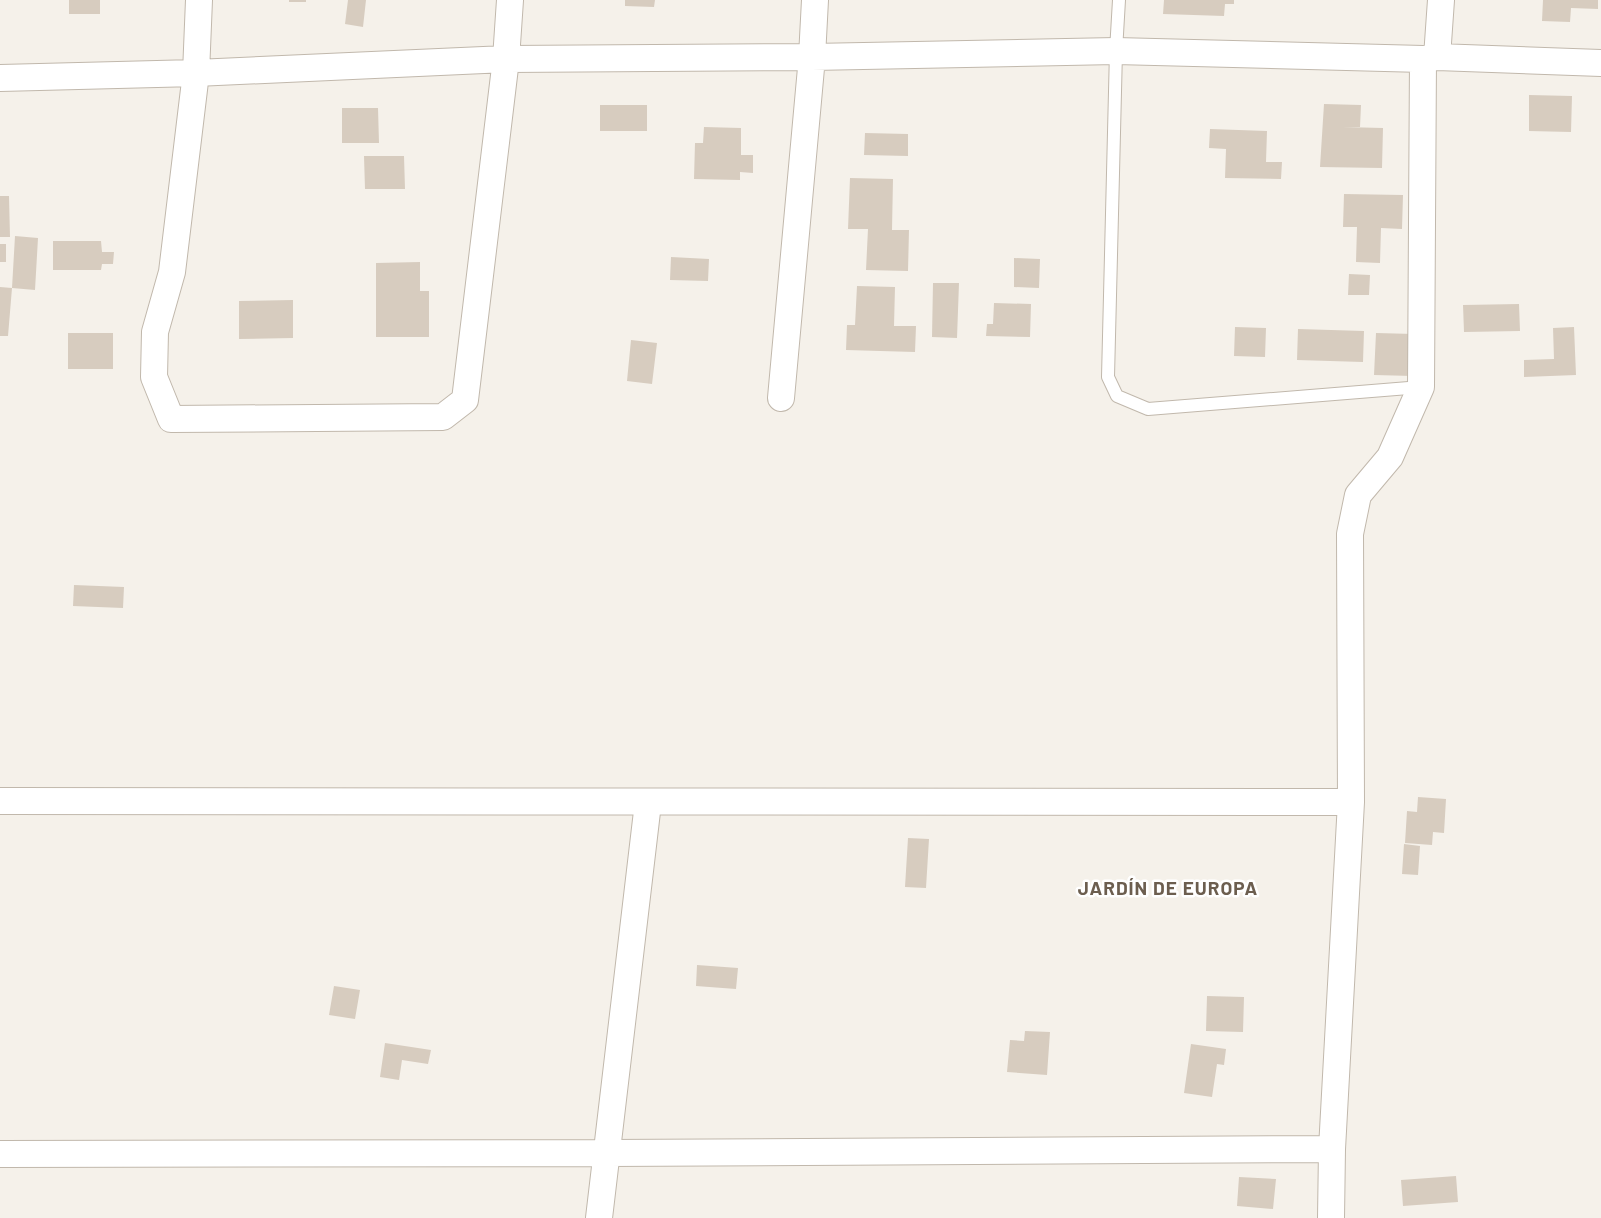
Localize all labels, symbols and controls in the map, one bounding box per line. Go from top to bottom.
district label: JARDÍN DE EUROPA [1078,876,1258,899]

